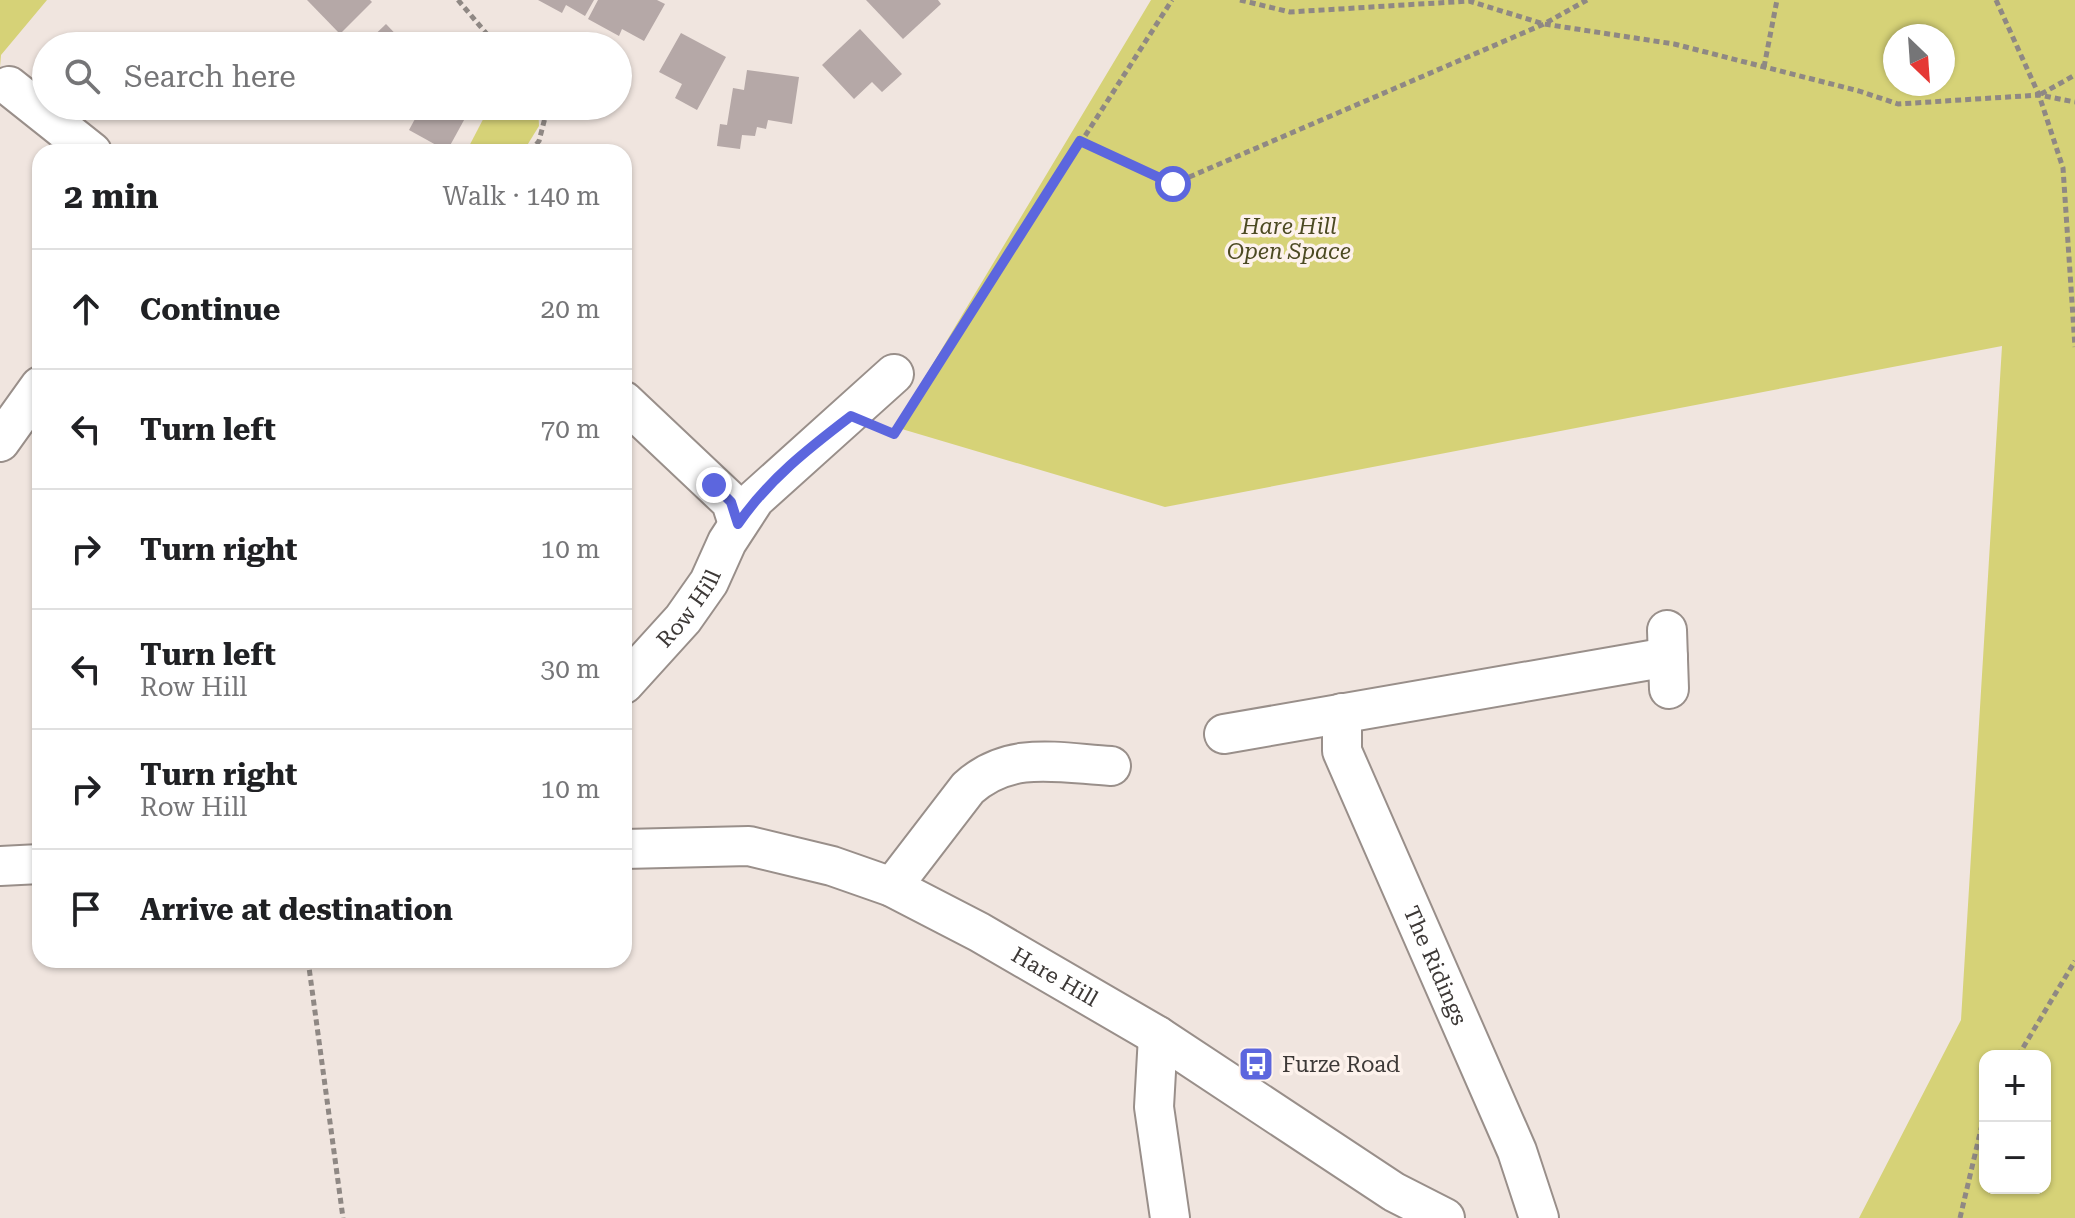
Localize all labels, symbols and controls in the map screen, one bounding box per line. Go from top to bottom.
north arrow [1883,24,1955,96]
search box [32,32,632,120]
icon: search [60,54,104,98]
text: Search here [124,59,296,94]
route start [1155,166,1191,202]
text: 2 min [64,176,159,216]
text: Walk · 140 m [442,181,600,211]
park label: Hare Hill Open Space [1227,214,1351,264]
icon: ahead [64,287,108,331]
text: Continue [140,292,280,327]
text: 20 m [541,294,600,324]
icon: left [64,407,108,451]
text: Turn left [140,412,276,447]
text: 70 m [541,414,600,444]
route end [696,467,732,503]
icon: right [64,527,108,571]
text: Turn right [140,532,297,567]
text: 10 m [541,534,600,564]
street label: Row Hill [651,565,726,652]
text: Turn left [140,637,276,672]
icon: left [64,647,108,691]
text: 30 m [541,654,600,684]
text: Row Hill [140,672,247,702]
text: Turn right [140,757,297,792]
icon: right [64,767,108,811]
text: 10 m [541,774,600,804]
text: Row Hill [140,792,247,822]
icon: arrive [64,887,108,931]
text: Arrive at destination [140,892,453,927]
street label: The Ridings [1399,902,1473,1029]
street label: Hare Hill [1008,941,1103,1011]
bus stop icon: Furze Road [1237,1045,1275,1083]
map controls [1979,1050,2051,1194]
button: + [1979,1050,2051,1122]
place label: Furze Road [1282,1052,1400,1077]
button: − [1979,1122,2051,1194]

